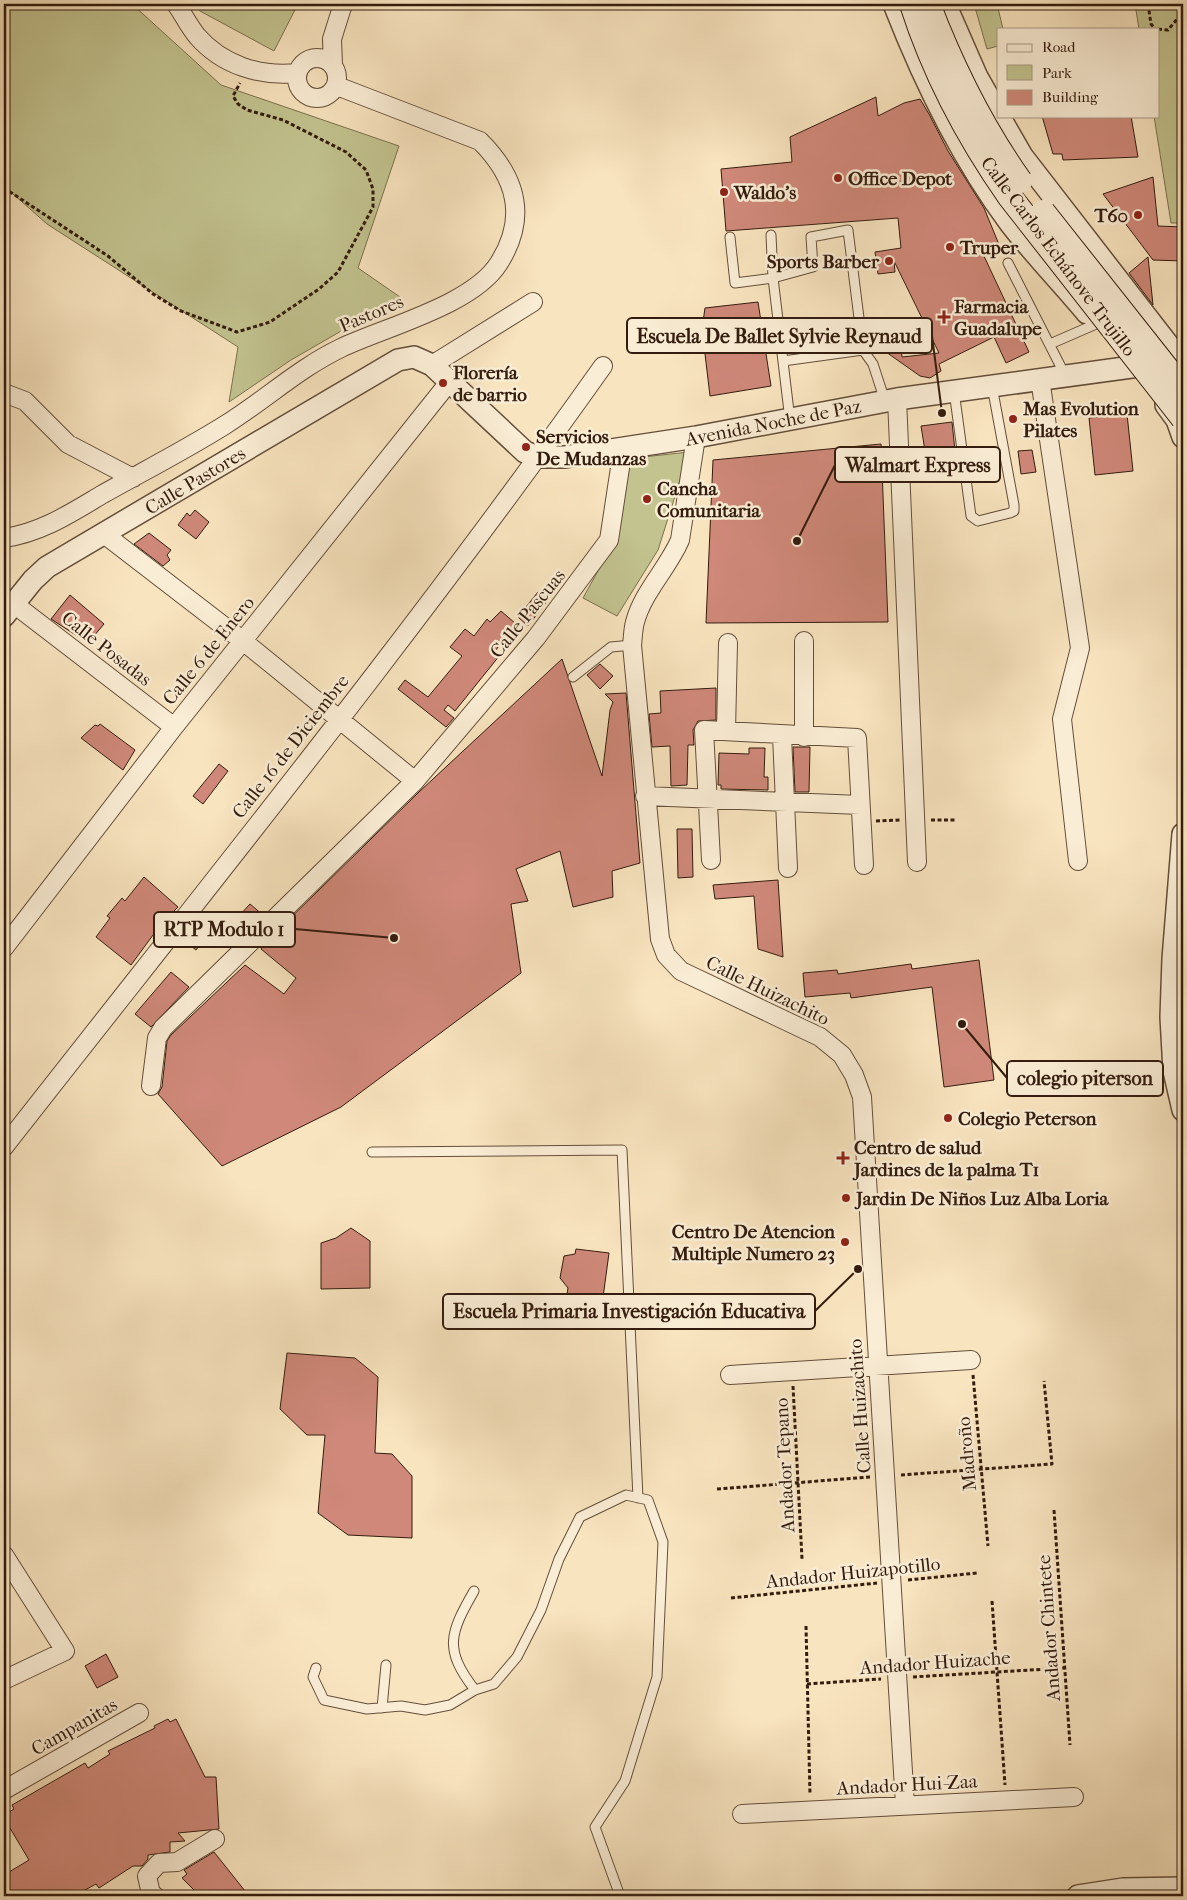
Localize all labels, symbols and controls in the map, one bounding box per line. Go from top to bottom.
legend [997,28,1160,118]
text: Road [1042,38,1076,56]
text: Park [1042,64,1072,82]
text: Building [1042,88,1099,106]
street label: Calle Carlos Echánove Trujillo [976,153,1141,361]
place label: Office Depot [848,168,952,190]
marker: Office Depot [832,172,844,184]
place label: Waldo's [733,182,796,204]
marker: Waldo's [718,186,730,198]
place label: T60 [1093,205,1128,227]
marker: T60 [1132,209,1144,221]
place label: Truper [959,237,1019,259]
marker: Truper [944,241,956,253]
place label: Sports Barber [767,251,880,273]
marker: Sports Barber [883,255,895,267]
street label: Pastores [336,291,407,337]
place label: Farmacia Guadalupe [953,296,1042,340]
marker: Farmacia Guadalupe [938,311,950,323]
callout: Escuela De Ballet Sylvie Reynaud [627,318,932,353]
text: Escuela De Ballet Sylvie Reynaud [636,325,923,348]
place label: Florería de barrio [452,362,527,406]
marker: Florería de barrio [437,377,449,389]
street label: Avenida Noche de Paz [682,395,863,451]
place label: Mas Evolution Pilates [1022,398,1140,442]
marker: Mas Evolution Pilates [1007,413,1019,425]
place label: Servicios De Mudanzas [536,426,646,470]
marker: Servicios De Mudanzas [520,441,532,453]
street label: Calle Pastores [141,442,250,519]
callout: Walmart Express [835,447,1000,482]
text: Walmart Express [844,454,991,477]
place label: Cancha Comunitaria [657,478,761,522]
marker: Cancha Comunitaria [641,493,653,505]
street label: Calle Pascuas [485,565,570,662]
street label: Calle 6 de Enero [158,592,259,709]
street label: Calle Posadas [57,607,156,691]
street label: Calle 16 de Diciembre [228,670,354,823]
callout: RTP Modulo 1 [154,912,295,947]
text: RTP Modulo 1 [164,918,284,941]
street label: Calle Huizachito [702,951,833,1030]
callout: colegio piterson [1007,1061,1163,1096]
text: colegio piterson [1017,1067,1153,1090]
place label: Colegio Peterson [958,1108,1097,1130]
marker: Colegio Peterson [942,1112,954,1124]
place label: Centro de salud Jardines de la palma T1 [852,1137,1039,1181]
marker: Centro de salud Jardines de la palma T1 [836,1151,850,1165]
place label: Jardin De Niños Luz Alba Loria [854,1188,1110,1210]
marker: Jardin De Niños Luz Alba Loria [840,1192,852,1204]
place label: Centro De Atencion Multiple Numero 23 [671,1221,836,1265]
marker: Centro De Atencion Multiple Numero 23 [839,1236,851,1248]
callout: Escuela Primaria Investigación Educativa [443,1294,815,1329]
text: Escuela Primaria Investigación Educativa [453,1300,806,1323]
street label: Calle Huizachito [844,1338,876,1474]
street label: Andador Tepano [770,1397,800,1534]
street label: Madroño [953,1415,981,1492]
street label: Andador Huizapotillo [764,1553,942,1593]
street label: Andador Chintete [1033,1554,1065,1703]
street label: Andador Huizache [858,1647,1011,1679]
street label: Campanitas [28,1693,121,1760]
street label: Andador Hui-Zaa [835,1770,978,1800]

